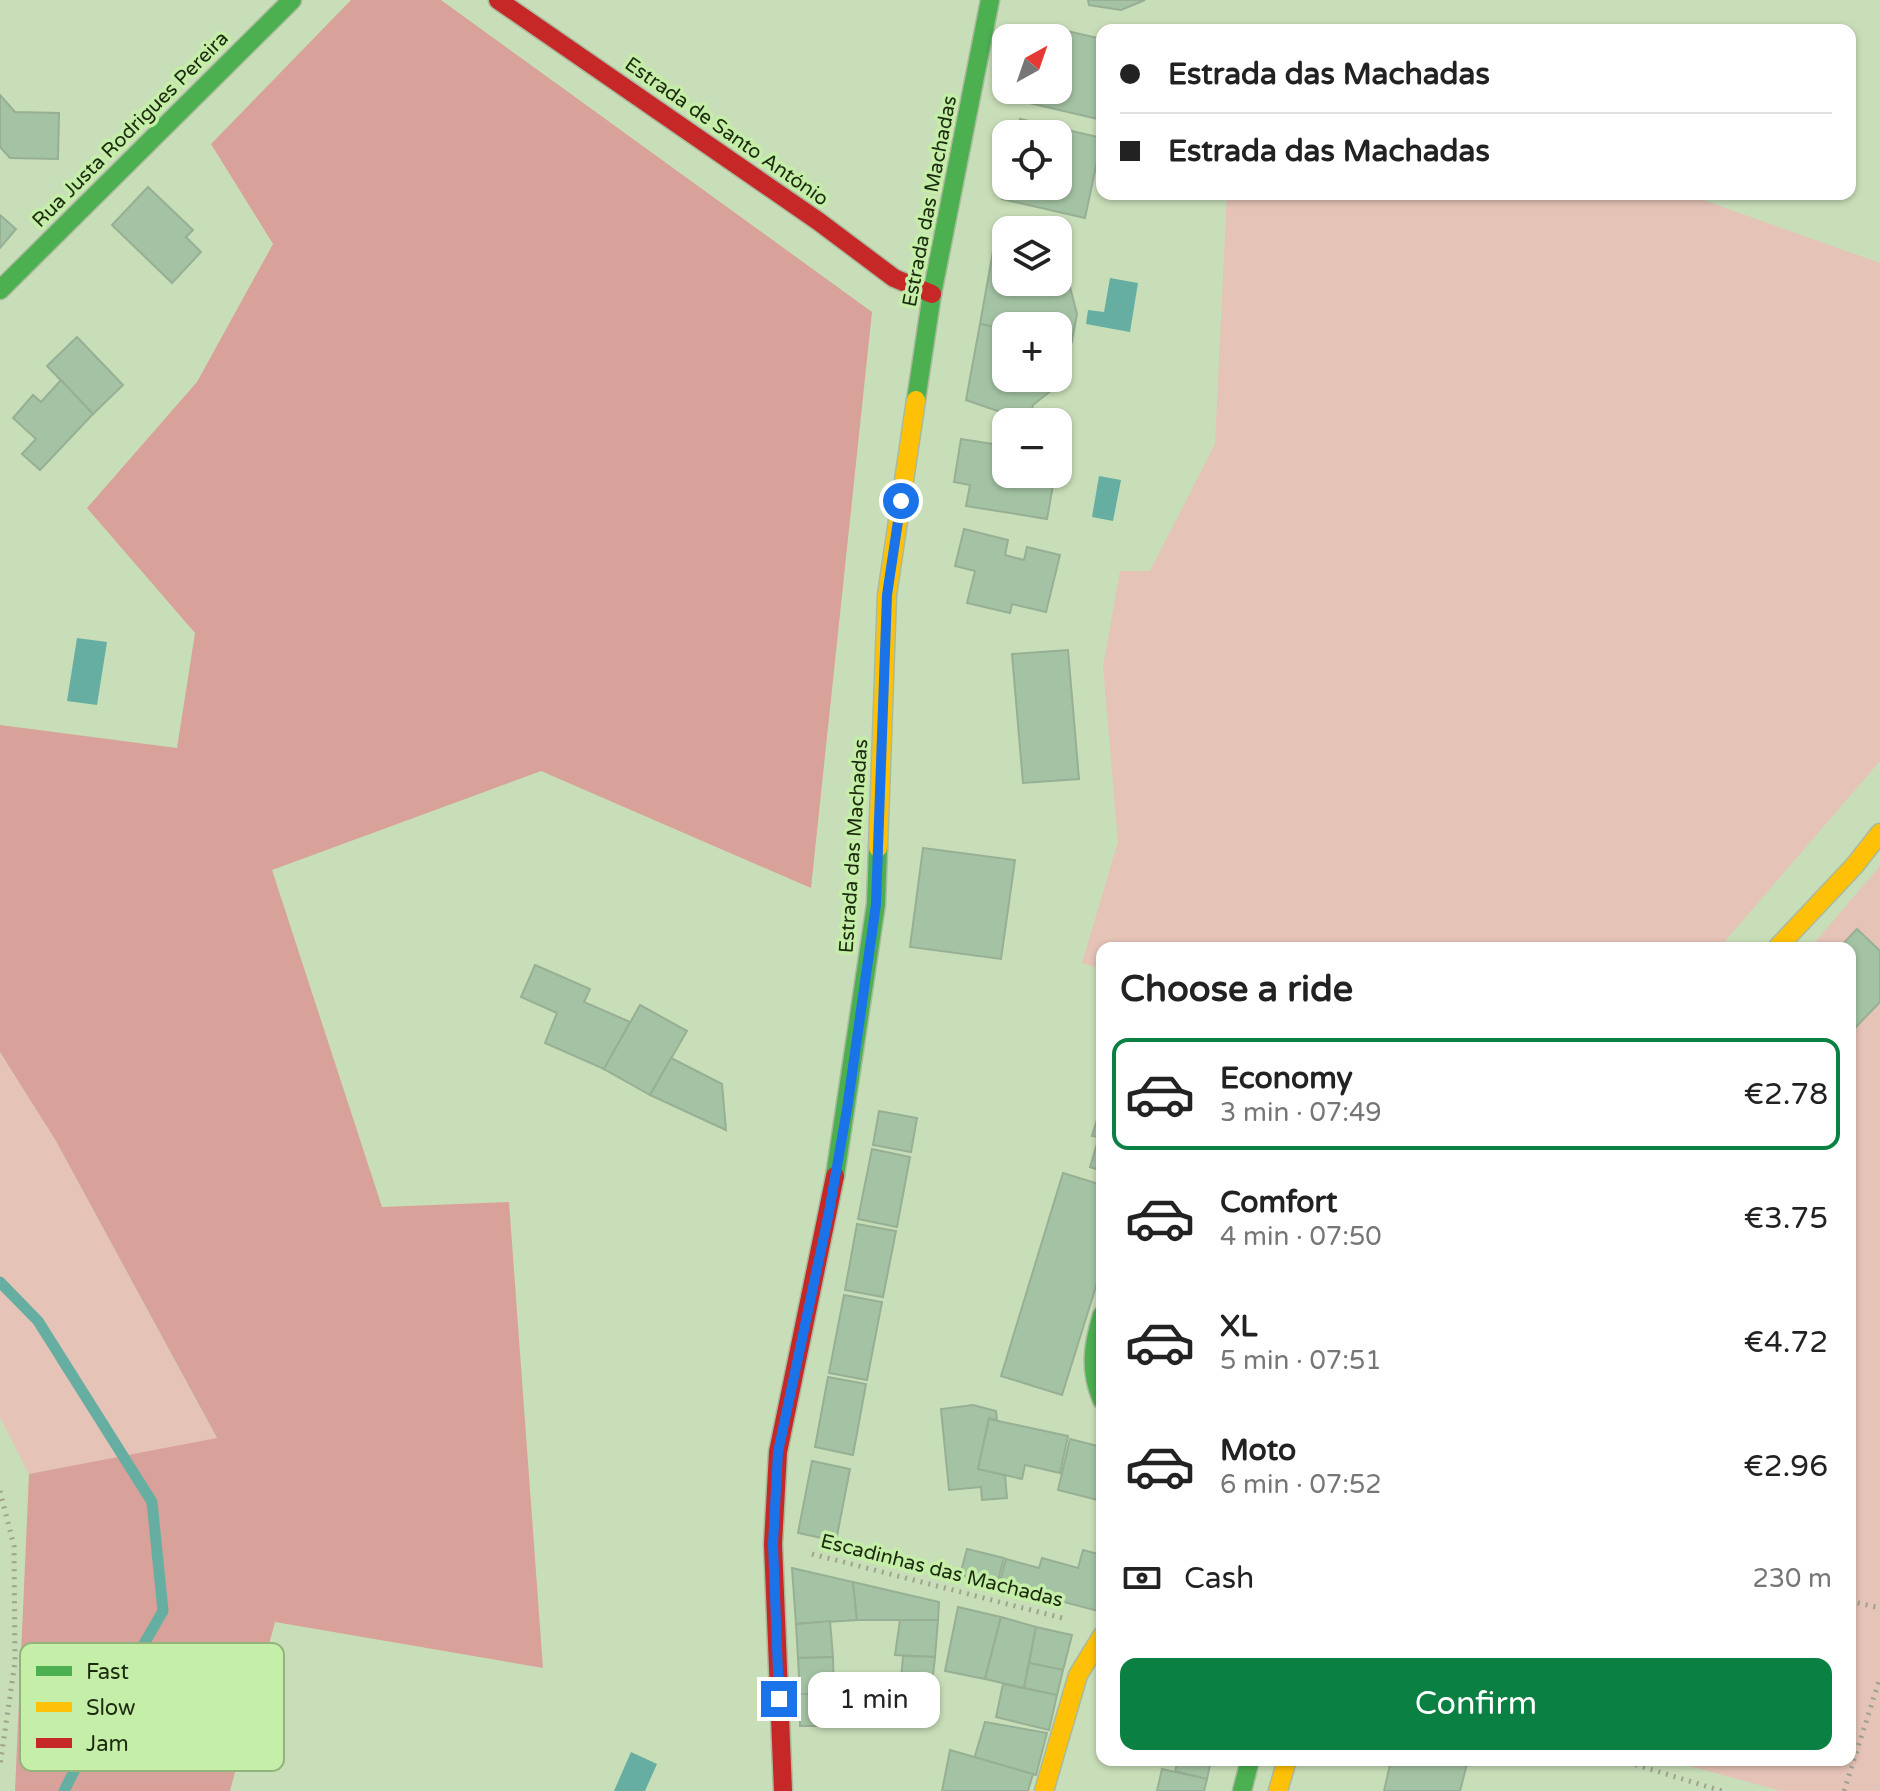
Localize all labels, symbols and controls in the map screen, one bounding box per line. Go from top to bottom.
north arrow [992,24,1072,104]
map controls [992,24,1072,488]
street label: Rua Justa Rodrigues Pereira [28,27,234,233]
street label: Estrada de Santo António [620,52,833,211]
text: Estrada das Machadas [1168,56,1490,93]
street label: Estrada das Machadas [898,94,962,309]
button: locate [992,120,1072,200]
text: Estrada das Machadas [1168,133,1490,170]
button: layers [992,216,1072,296]
button: + [992,312,1072,392]
button: − [992,408,1072,488]
route start [883,483,919,519]
street label: Estrada das Machadas [835,738,873,954]
text: Choose a ride [1120,968,1353,1011]
icon: car [1124,1058,1196,1130]
text: Economy [1220,1060,1353,1097]
text: €2.78 [1744,1076,1828,1113]
text: 3 min · 07:49 [1220,1097,1382,1128]
icon: car [1124,1182,1196,1254]
text: Comfort [1220,1184,1338,1221]
text: €3.75 [1744,1200,1828,1237]
text: 4 min · 07:50 [1220,1221,1382,1252]
icon: car [1124,1306,1196,1378]
text: XL [1220,1308,1257,1345]
text: €4.72 [1744,1324,1828,1361]
text: 5 min · 07:51 [1220,1345,1382,1376]
icon: car [1124,1430,1196,1502]
text: Moto [1220,1432,1296,1469]
text: €2.96 [1743,1448,1828,1485]
text: 6 min · 07:52 [1220,1469,1382,1500]
street label: Escadinhas das Machadas [818,1529,1065,1613]
icon: cash [1120,1556,1164,1600]
text: Cash [1184,1560,1254,1597]
text: 230 m [1752,1563,1832,1594]
legend [20,1643,284,1771]
button: Confirm [1120,1658,1832,1750]
text: Fast [86,1659,129,1685]
callout: 1 min [807,1671,939,1727]
route end [761,1681,797,1717]
text: 1 min [839,1684,909,1715]
text: Slow [86,1695,136,1721]
text: Jam [86,1731,129,1757]

